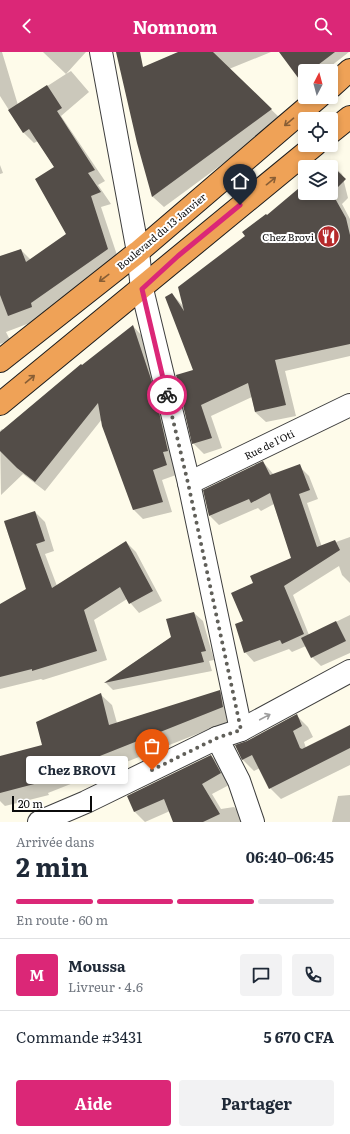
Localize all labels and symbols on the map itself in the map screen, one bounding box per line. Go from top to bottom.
north arrow [298,64,338,104]
one-way arrow [284,118,294,127]
pin [223,164,257,205]
one-way arrow [266,176,276,185]
street label: Boulevard du 13 Janvier [113,189,209,273]
restaurant icon: Chez Brovi [316,223,342,249]
place label: Chez Brovi [262,229,315,244]
one-way arrow [99,274,110,283]
one-way arrow [25,374,35,383]
courier [147,375,187,415]
street label: Rue de l'Oti [241,425,297,463]
one-way arrow [259,713,271,720]
pin [135,729,169,770]
callout: Chez BROVI [26,756,128,784]
scale bar [12,794,92,813]

